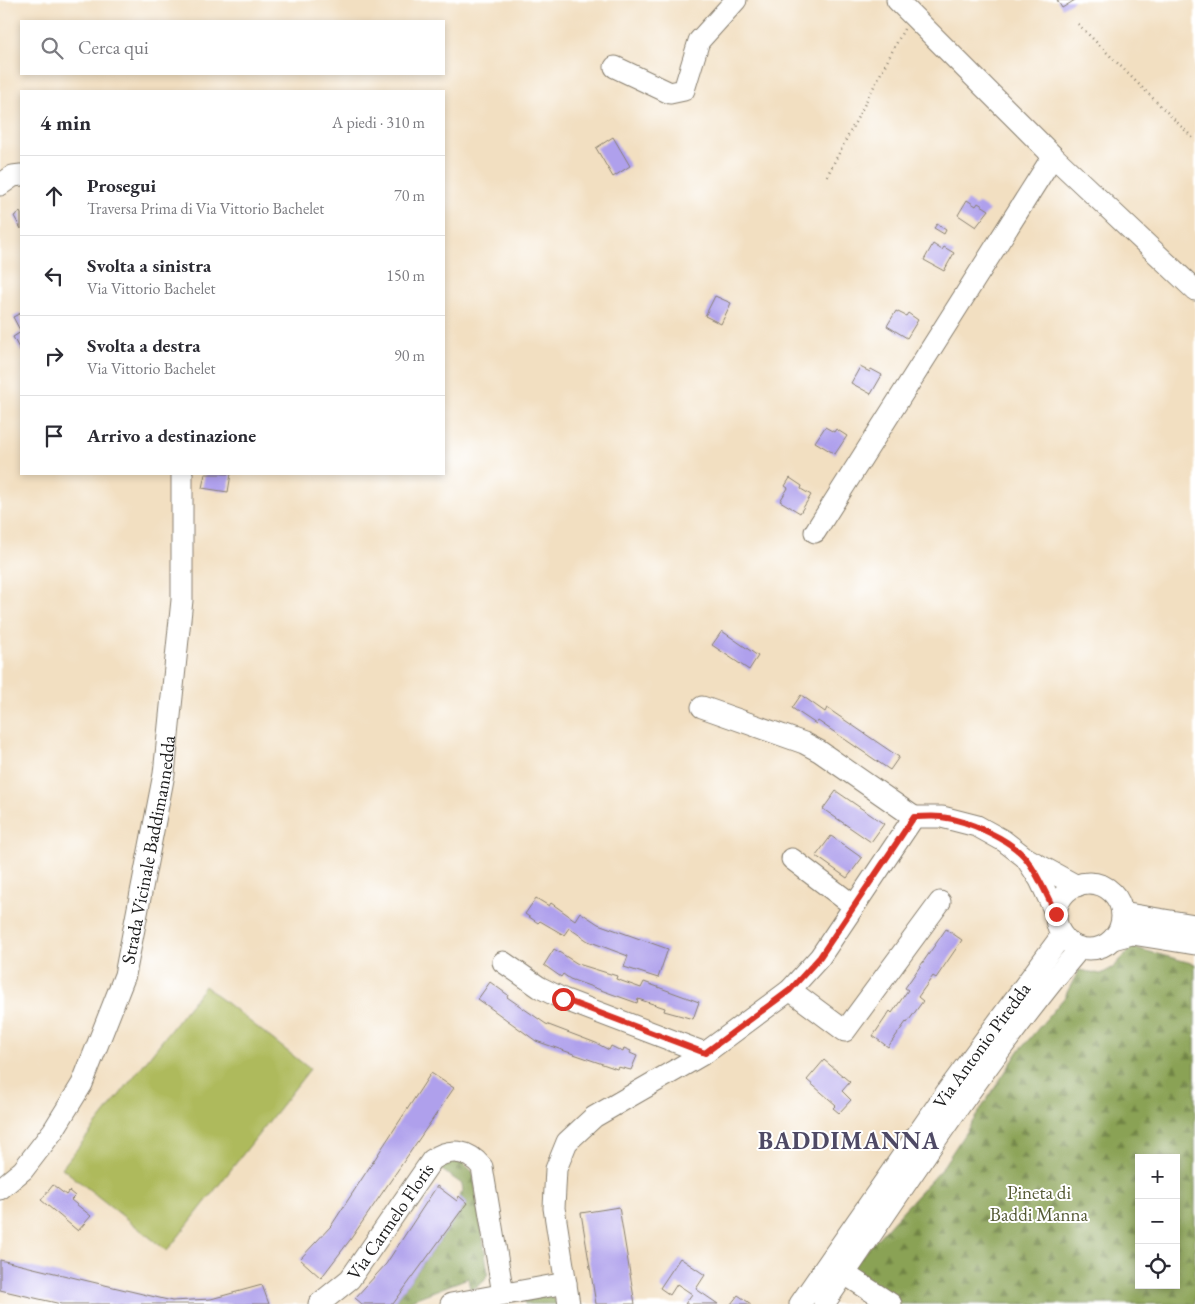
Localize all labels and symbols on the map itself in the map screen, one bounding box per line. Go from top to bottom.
street label: Strada Vicinale Baddimannedda [115,734,181,966]
route end [1045,903,1068,926]
street label: Via Antonio Piredda [927,977,1036,1113]
route start [552,988,575,1011]
district label: BADDIMANNA [758,1125,940,1156]
street label: Via Carmelo Floris [341,1158,439,1285]
park label: Pineta di Baddi Manna [990,1180,1089,1227]

